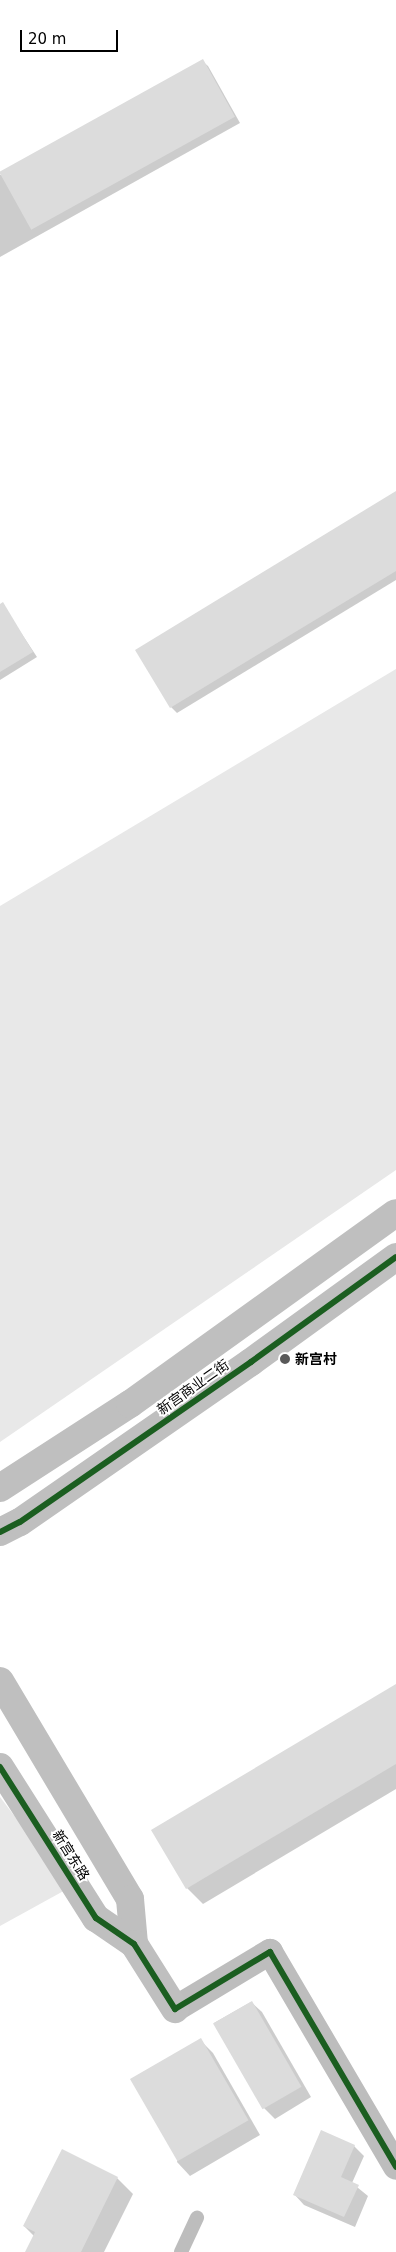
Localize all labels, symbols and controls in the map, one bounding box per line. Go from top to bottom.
scale bar [22,20,120,52]
text: 20 m [28,30,66,48]
place label: 新宫村 [295,1351,337,1367]
marker: 新宫村 [279,1353,291,1365]
street label: 新宫商业二街 [154,1356,232,1418]
street label: 新宫东路 [49,1827,93,1883]

